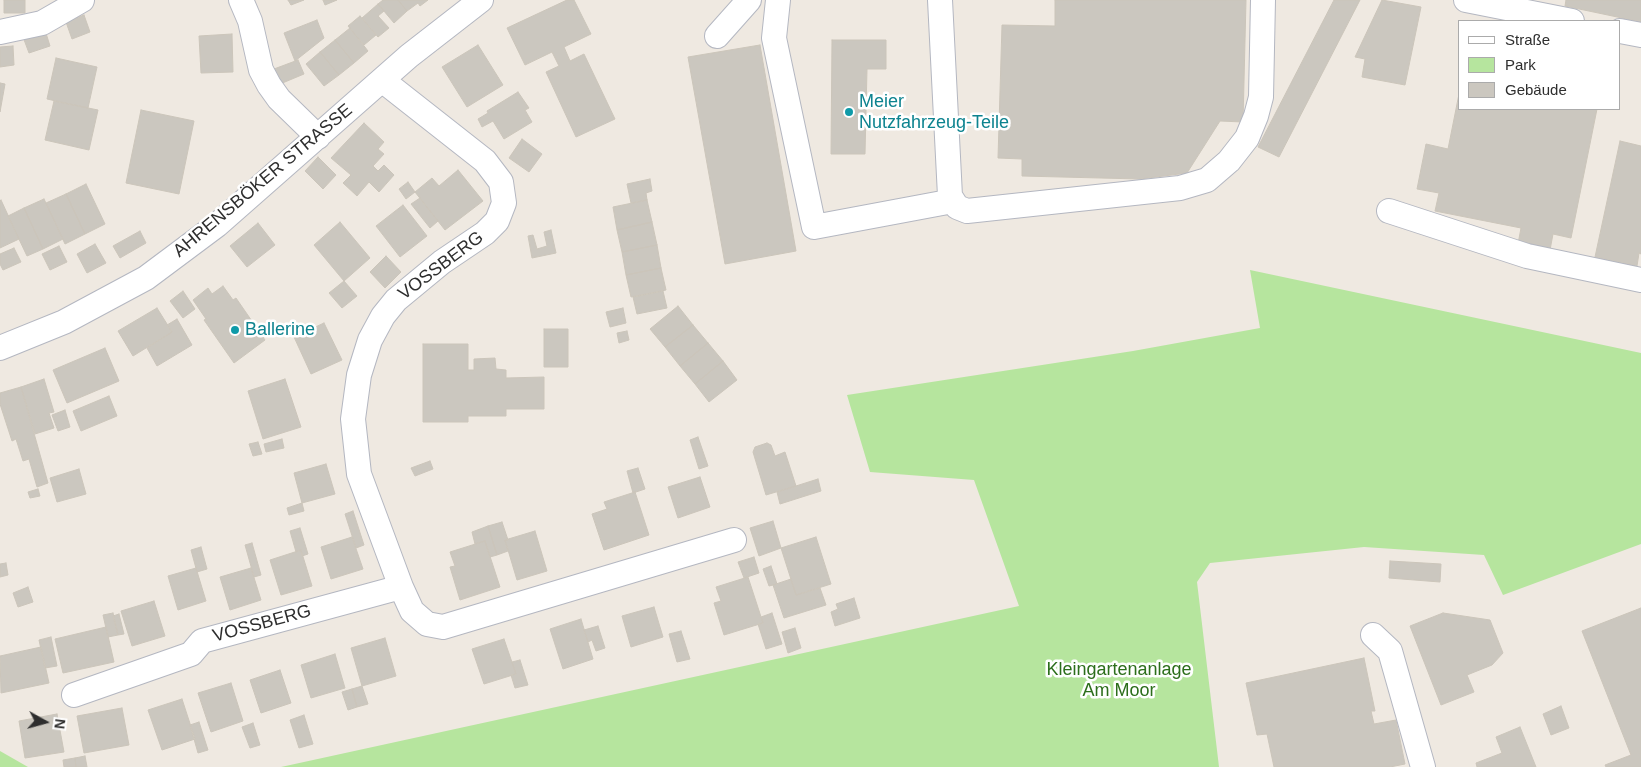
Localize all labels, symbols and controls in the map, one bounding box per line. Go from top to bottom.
legend [1458,20,1621,110]
text: Straße [1505,31,1550,48]
text: Park [1505,56,1536,73]
text: Gebäude [1505,81,1567,98]
place label: Meier Nutzfahrzeug-Teile [859,91,1009,134]
street label: AHRENSBÖKER STRASSE [169,100,357,262]
marker: Meier Nutzfahrzeug-Teile [843,106,855,118]
street label: VOSSBERG [394,227,488,305]
place label: Ballerine [245,319,315,341]
marker: Ballerine [229,324,241,336]
street label: VOSSBERG [210,600,314,648]
park label: Kleingartenanlage Am Moor [1046,659,1192,702]
north arrow [20,697,70,747]
text: N [51,718,68,730]

